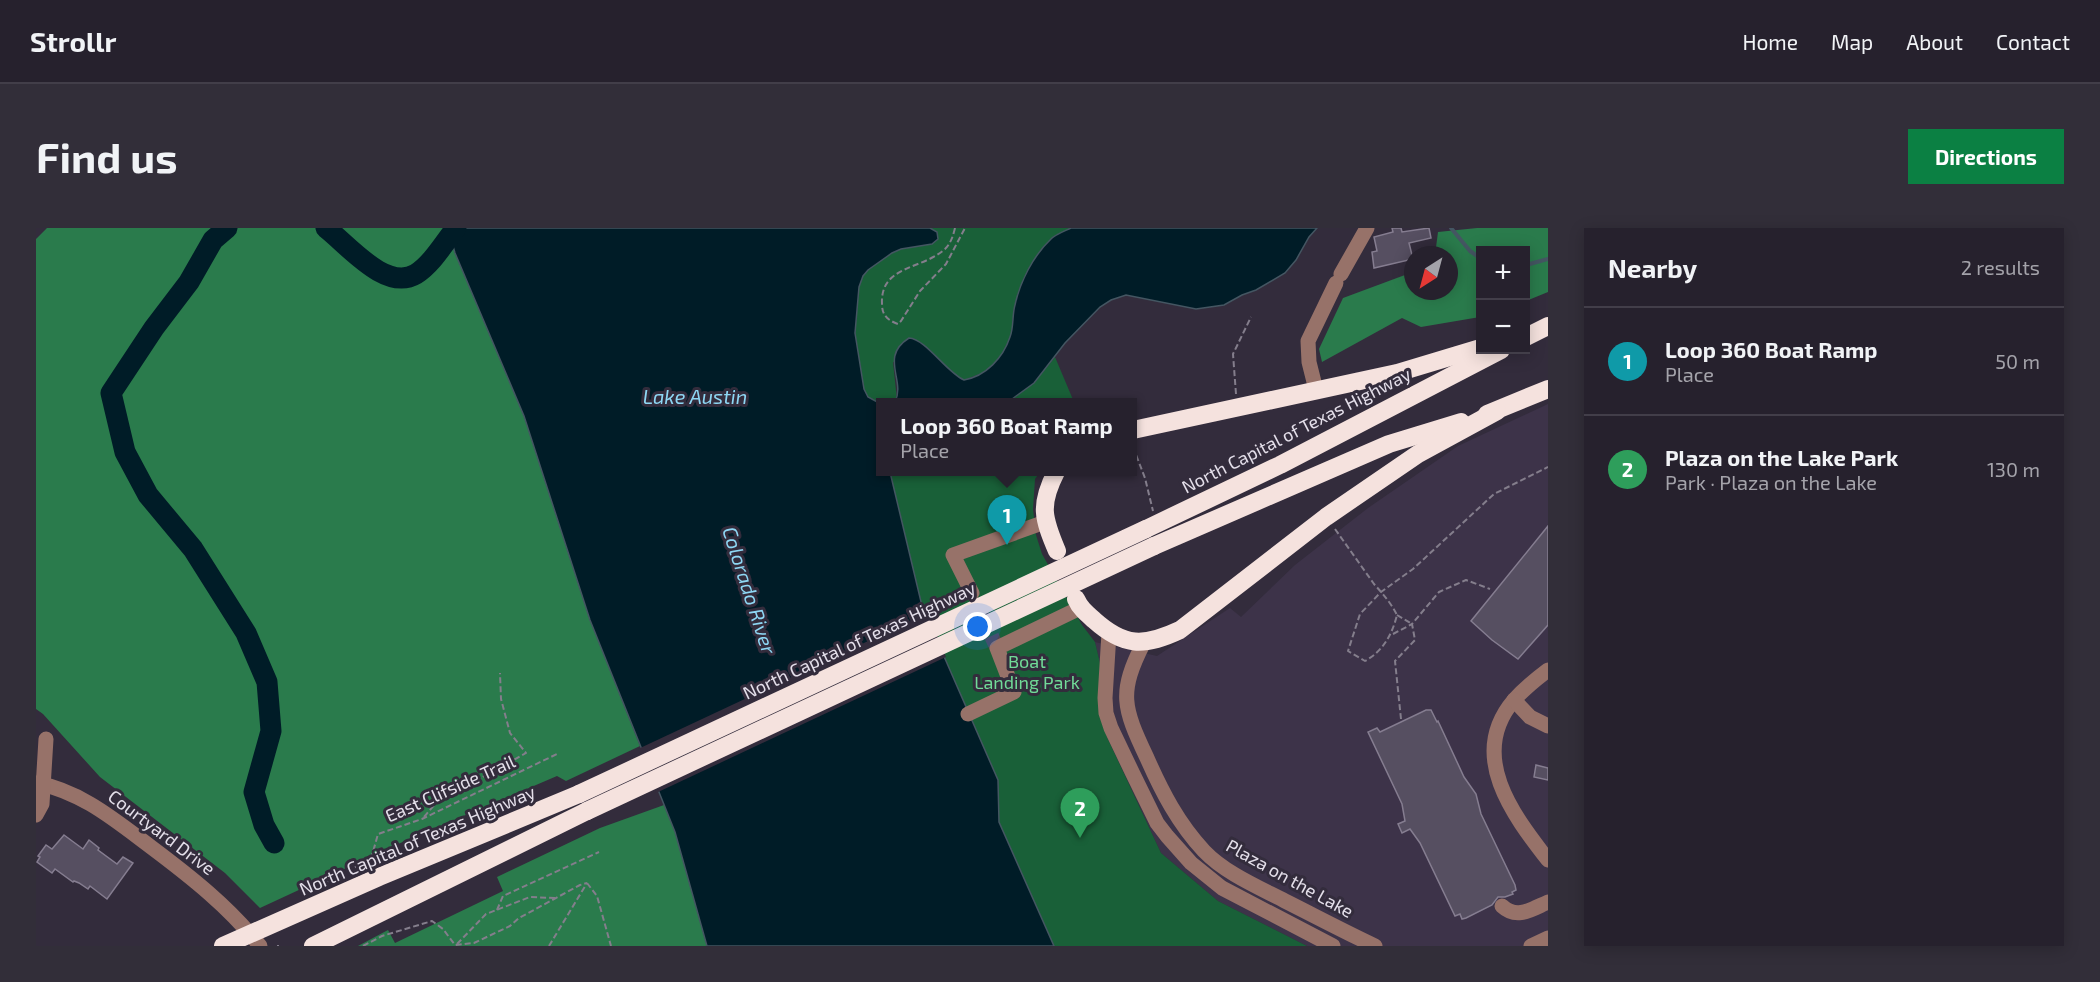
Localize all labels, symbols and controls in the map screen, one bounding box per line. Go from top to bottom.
text: Strollr [30,24,116,58]
text: Home [1742,29,1798,54]
text: Map [1831,29,1873,54]
text: About [1906,29,1963,54]
text: Contact [1996,29,2070,54]
button: Directions [1908,129,2064,184]
text: Find us [36,131,178,181]
north arrow [1404,246,1458,300]
map controls [1476,246,1530,354]
button: + [1476,246,1530,300]
text: Nearby [1608,252,1697,283]
text: 2 results [1961,255,2040,279]
button: − [1476,300,1530,354]
text: Loop 360 Boat Ramp [1665,336,1878,362]
text: 1 [1623,349,1632,373]
text: 50 m [1995,349,2040,373]
street label: North Capital of Texas Highway [1178,362,1415,498]
text: Place [1665,362,1714,386]
water label: Lake Austin [643,384,747,408]
popup [876,398,1137,476]
text: Loop 360 Boat Ramp [900,412,1113,438]
text: Place [900,438,949,462]
text: Plaza on the Lake Park [1665,444,1898,470]
text: 2 [1622,457,1633,481]
text: 130 m [1987,457,2040,481]
text: Park · Plaza on the Lake [1665,470,1877,494]
pin: 1 [988,496,1026,545]
water label: Colorado River [718,523,782,658]
street label: North Capital of Texas Highway [739,576,979,704]
your location [963,612,992,641]
park label: Boat Landing Park [974,650,1080,693]
street label: East Clifside Trail [382,749,519,826]
street label: North Capital of Texas Highway [296,780,539,900]
street label: Courtyard Drive [104,785,220,879]
pin: 2 [1060,788,1100,838]
street label: Plaza on the Lake [1223,834,1357,922]

